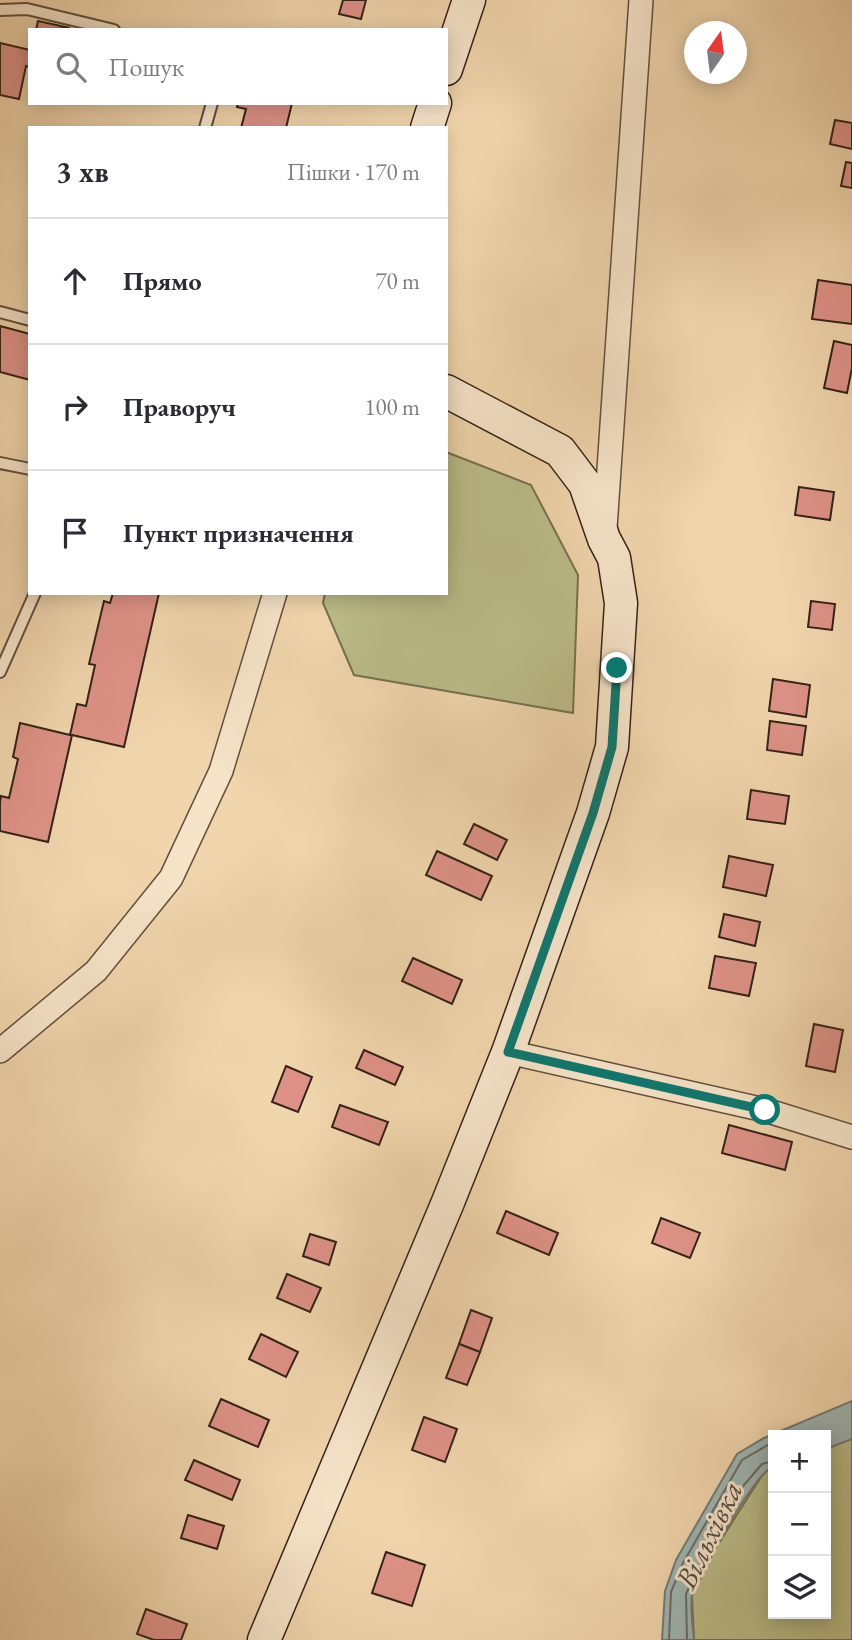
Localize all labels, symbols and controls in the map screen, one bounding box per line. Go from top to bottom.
north arrow [684,21,747,84]
search box [28,28,448,105]
icon: search [52,48,90,86]
text: Пошук [108,50,184,84]
text: 3 хв [56,152,109,191]
text: Пішки · 170 m [287,157,420,187]
icon: ahead [56,262,94,300]
text: Прямо [123,264,202,298]
text: 70 m [375,266,420,296]
icon: right [56,388,94,426]
text: Праворуч [123,390,236,424]
text: 100 m [364,392,420,422]
icon: arrive [56,514,94,552]
text: Пункт призначення [123,516,354,550]
route end [601,652,632,683]
route start [749,1094,780,1125]
map controls [768,1430,831,1619]
button: + [768,1430,831,1493]
water label: Вільхівка [665,1475,751,1596]
button: − [768,1493,831,1556]
button: layers [768,1556,831,1619]

